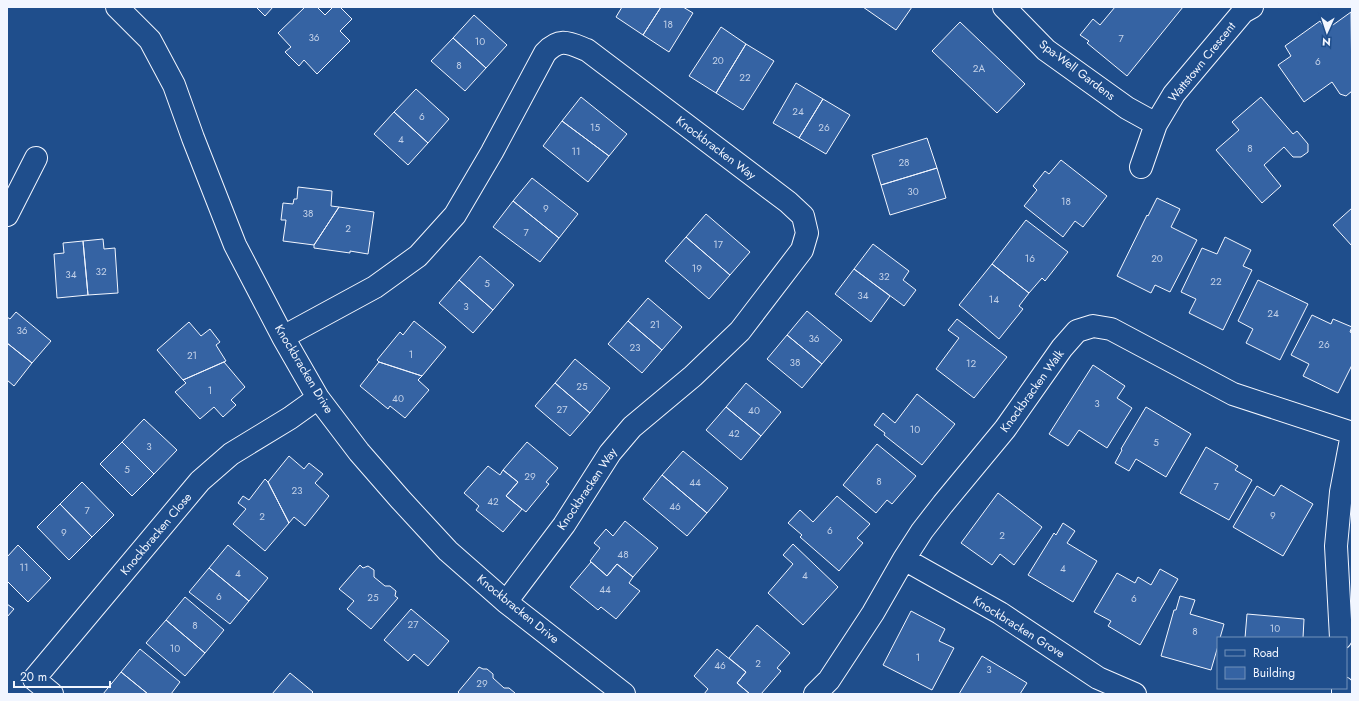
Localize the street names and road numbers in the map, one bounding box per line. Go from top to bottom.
street label: Wattstown Crescent [1164,18,1240,106]
street label: Spa-Well Gardens [1035,35,1119,105]
street label: Knockbracken Way [672,112,760,184]
street label: Knockbracken Drive [270,321,338,417]
street label: Knockbracken Walk [996,345,1069,436]
street label: Knockbracken Way [553,444,622,534]
street label: Knockbracken Close [116,489,196,579]
street label: Knockbracken Drive [473,570,563,648]
street label: Knockbracken Grove [970,591,1068,663]

